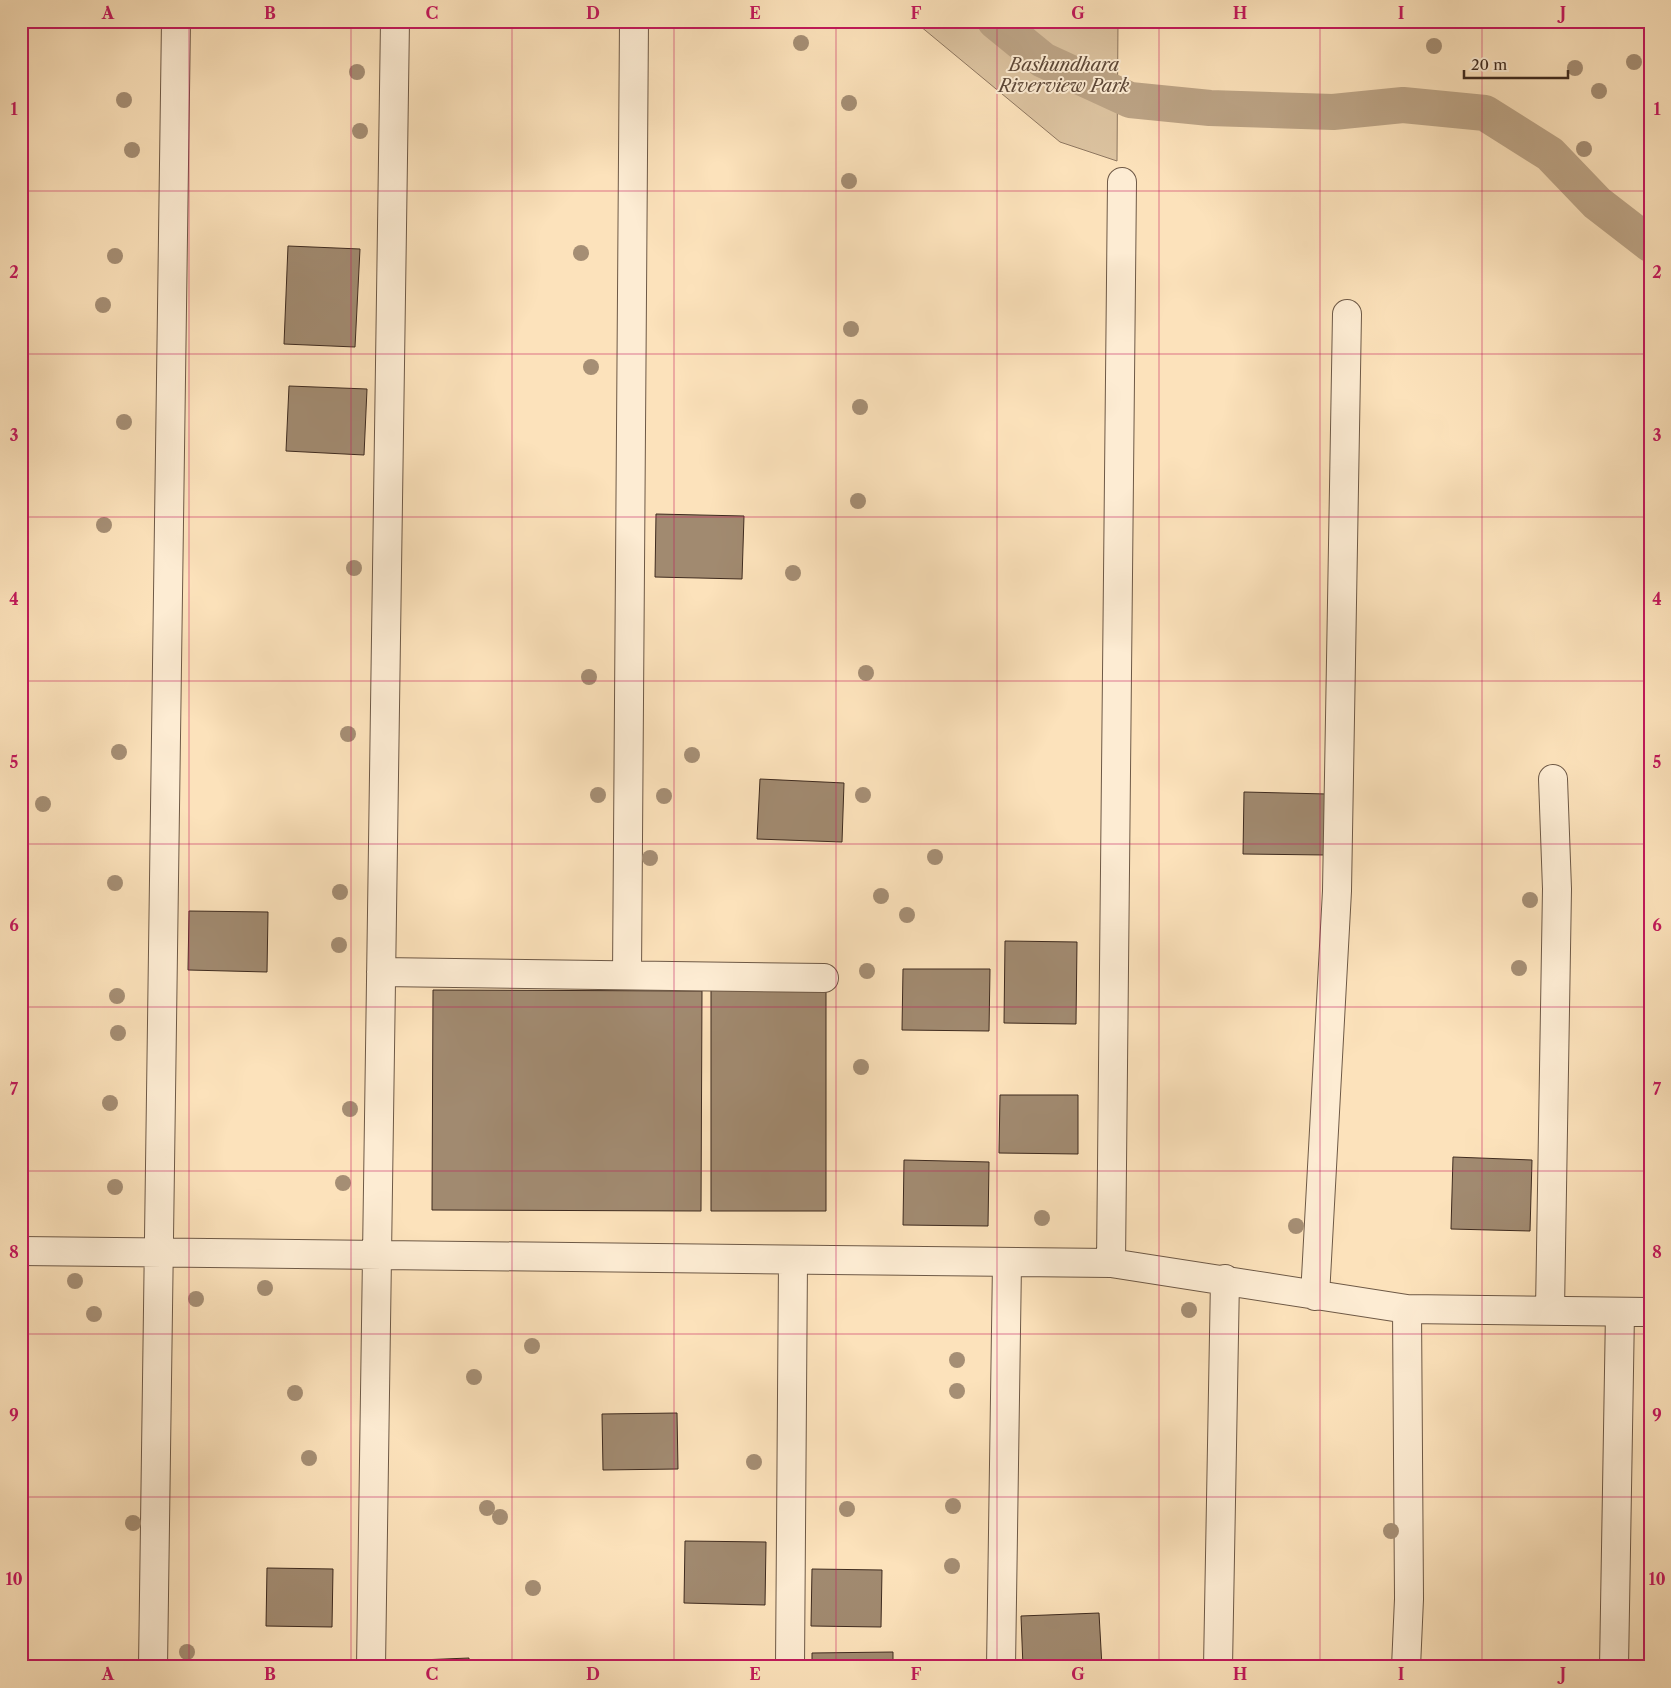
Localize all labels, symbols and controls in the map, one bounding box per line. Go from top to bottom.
text: A [101,3,115,23]
text: B [264,3,276,23]
text: C [426,3,438,23]
text: D [586,3,600,23]
text: E [749,3,761,23]
text: F [911,3,922,23]
text: G [1071,3,1085,23]
text: H [1233,3,1247,23]
text: I [1398,3,1405,23]
text: J [1557,3,1566,23]
scale bar [1464,48,1567,80]
park label: Bashundhara Riverview Park [997,54,1130,97]
text: 20 m [1471,55,1507,74]
text: 1 [10,99,18,119]
text: 1 [1653,99,1661,119]
text: 2 [9,262,19,282]
text: 2 [1652,262,1662,282]
text: 3 [9,425,19,445]
text: 3 [1652,425,1662,445]
text: 4 [9,589,19,609]
text: 4 [1652,589,1662,609]
text: 5 [10,752,19,772]
text: 5 [1653,752,1662,772]
text: 6 [9,915,19,935]
text: 6 [1652,915,1662,935]
text: 7 [10,1079,19,1099]
text: 7 [1653,1079,1662,1099]
text: 8 [9,1242,19,1262]
text: 8 [1652,1242,1662,1262]
text: 9 [9,1405,19,1425]
text: 9 [1652,1405,1662,1425]
text: 10 [5,1569,23,1589]
text: 10 [1648,1569,1666,1589]
text: A [101,1664,115,1684]
text: B [264,1664,276,1684]
text: C [426,1664,438,1684]
text: D [586,1664,600,1684]
text: E [749,1664,761,1684]
text: F [911,1664,922,1684]
text: G [1071,1664,1085,1684]
text: H [1233,1664,1247,1684]
text: I [1398,1664,1405,1684]
text: J [1557,1664,1566,1684]

